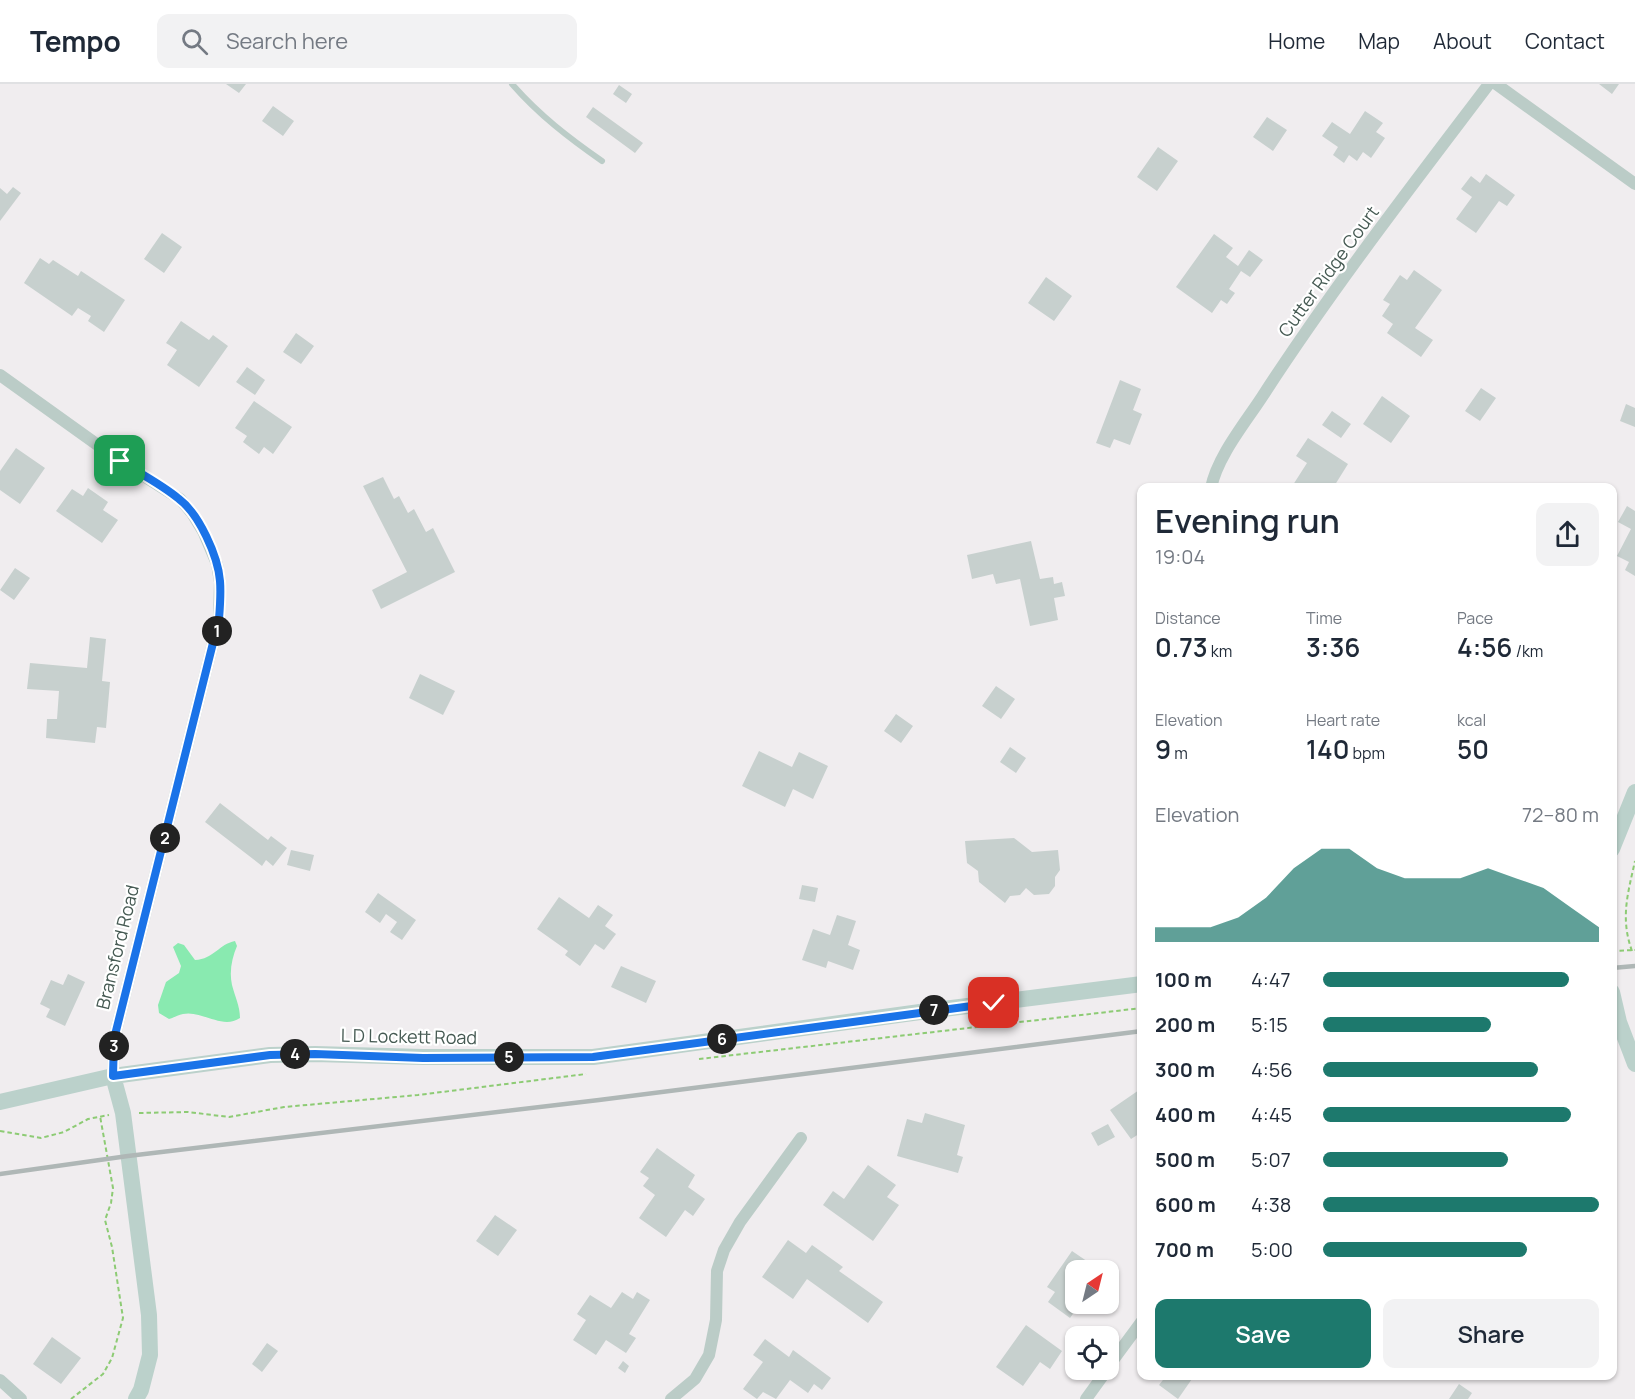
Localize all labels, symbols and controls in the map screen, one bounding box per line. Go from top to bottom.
search box [157,14,577,68]
text: Tempo [30,22,121,60]
icon: search [178,25,211,58]
text: Search here [226,26,348,56]
text: Home [1268,27,1325,55]
text: Map [1358,27,1400,55]
text: About [1433,27,1492,55]
text: Contact [1525,27,1605,55]
street label: Cutter Ridge Court [1272,201,1384,341]
pin [94,435,145,486]
icon: arrive [103,444,136,477]
text: Evening run [1155,498,1340,543]
button: share [1536,503,1599,566]
text: 19:04 [1155,543,1205,570]
text: Distance [1155,607,1221,629]
text: Time [1306,607,1342,629]
text: Pace [1457,607,1493,629]
pin: 1 [202,616,232,646]
text: 1 [213,620,221,642]
text: 0.73 [1155,629,1208,665]
text: 3:36 [1306,629,1360,665]
text: 4:56 [1457,629,1513,665]
text: km [1208,640,1232,662]
text: /km [1513,640,1543,662]
text: Elevation [1155,709,1223,731]
text: Heart rate [1306,709,1380,731]
text: kcal [1457,709,1486,731]
text: 9 [1155,731,1171,767]
text: 140 [1306,731,1349,767]
text: 50 [1457,731,1489,767]
text: m [1171,742,1188,764]
text: bpm [1349,742,1385,764]
text: Elevation [1155,801,1239,828]
text: 72–80 m [1522,801,1599,828]
pin: 2 [150,823,180,853]
text: 2 [160,827,170,849]
street label: Bransford Road [90,882,144,1012]
text: 100 m [1155,966,1212,993]
text: 4:47 [1251,966,1291,993]
pin [968,977,1019,1028]
icon: check [977,986,1010,1019]
pin: 7 [919,995,949,1025]
text: 7 [930,999,938,1021]
text: 200 m [1155,1011,1215,1038]
text: 5:15 [1251,1011,1288,1038]
street label: L D Lockett Road [341,1023,477,1049]
pin: 6 [707,1024,737,1054]
text: 6 [717,1028,727,1050]
pin: 3 [99,1031,129,1061]
text: 3 [109,1035,119,1057]
pin: 4 [280,1039,310,1069]
pin: 5 [494,1042,524,1072]
text: 4 [290,1043,300,1065]
text: 5 [504,1046,514,1068]
text: 300 m [1155,1056,1215,1083]
text: 4:56 [1251,1056,1293,1083]
text: 400 m [1155,1101,1215,1128]
text: 4:45 [1251,1101,1292,1128]
text: 500 m [1155,1146,1215,1173]
text: 5:07 [1251,1146,1291,1173]
text: 600 m [1155,1191,1216,1218]
text: 4:38 [1251,1191,1291,1218]
text: 700 m [1155,1236,1214,1263]
text: 5:00 [1251,1236,1293,1263]
north arrow [1065,1260,1119,1314]
map controls [1065,1260,1119,1380]
button: Save [1155,1299,1371,1368]
button: Share [1383,1299,1599,1368]
button: locate [1065,1326,1119,1380]

